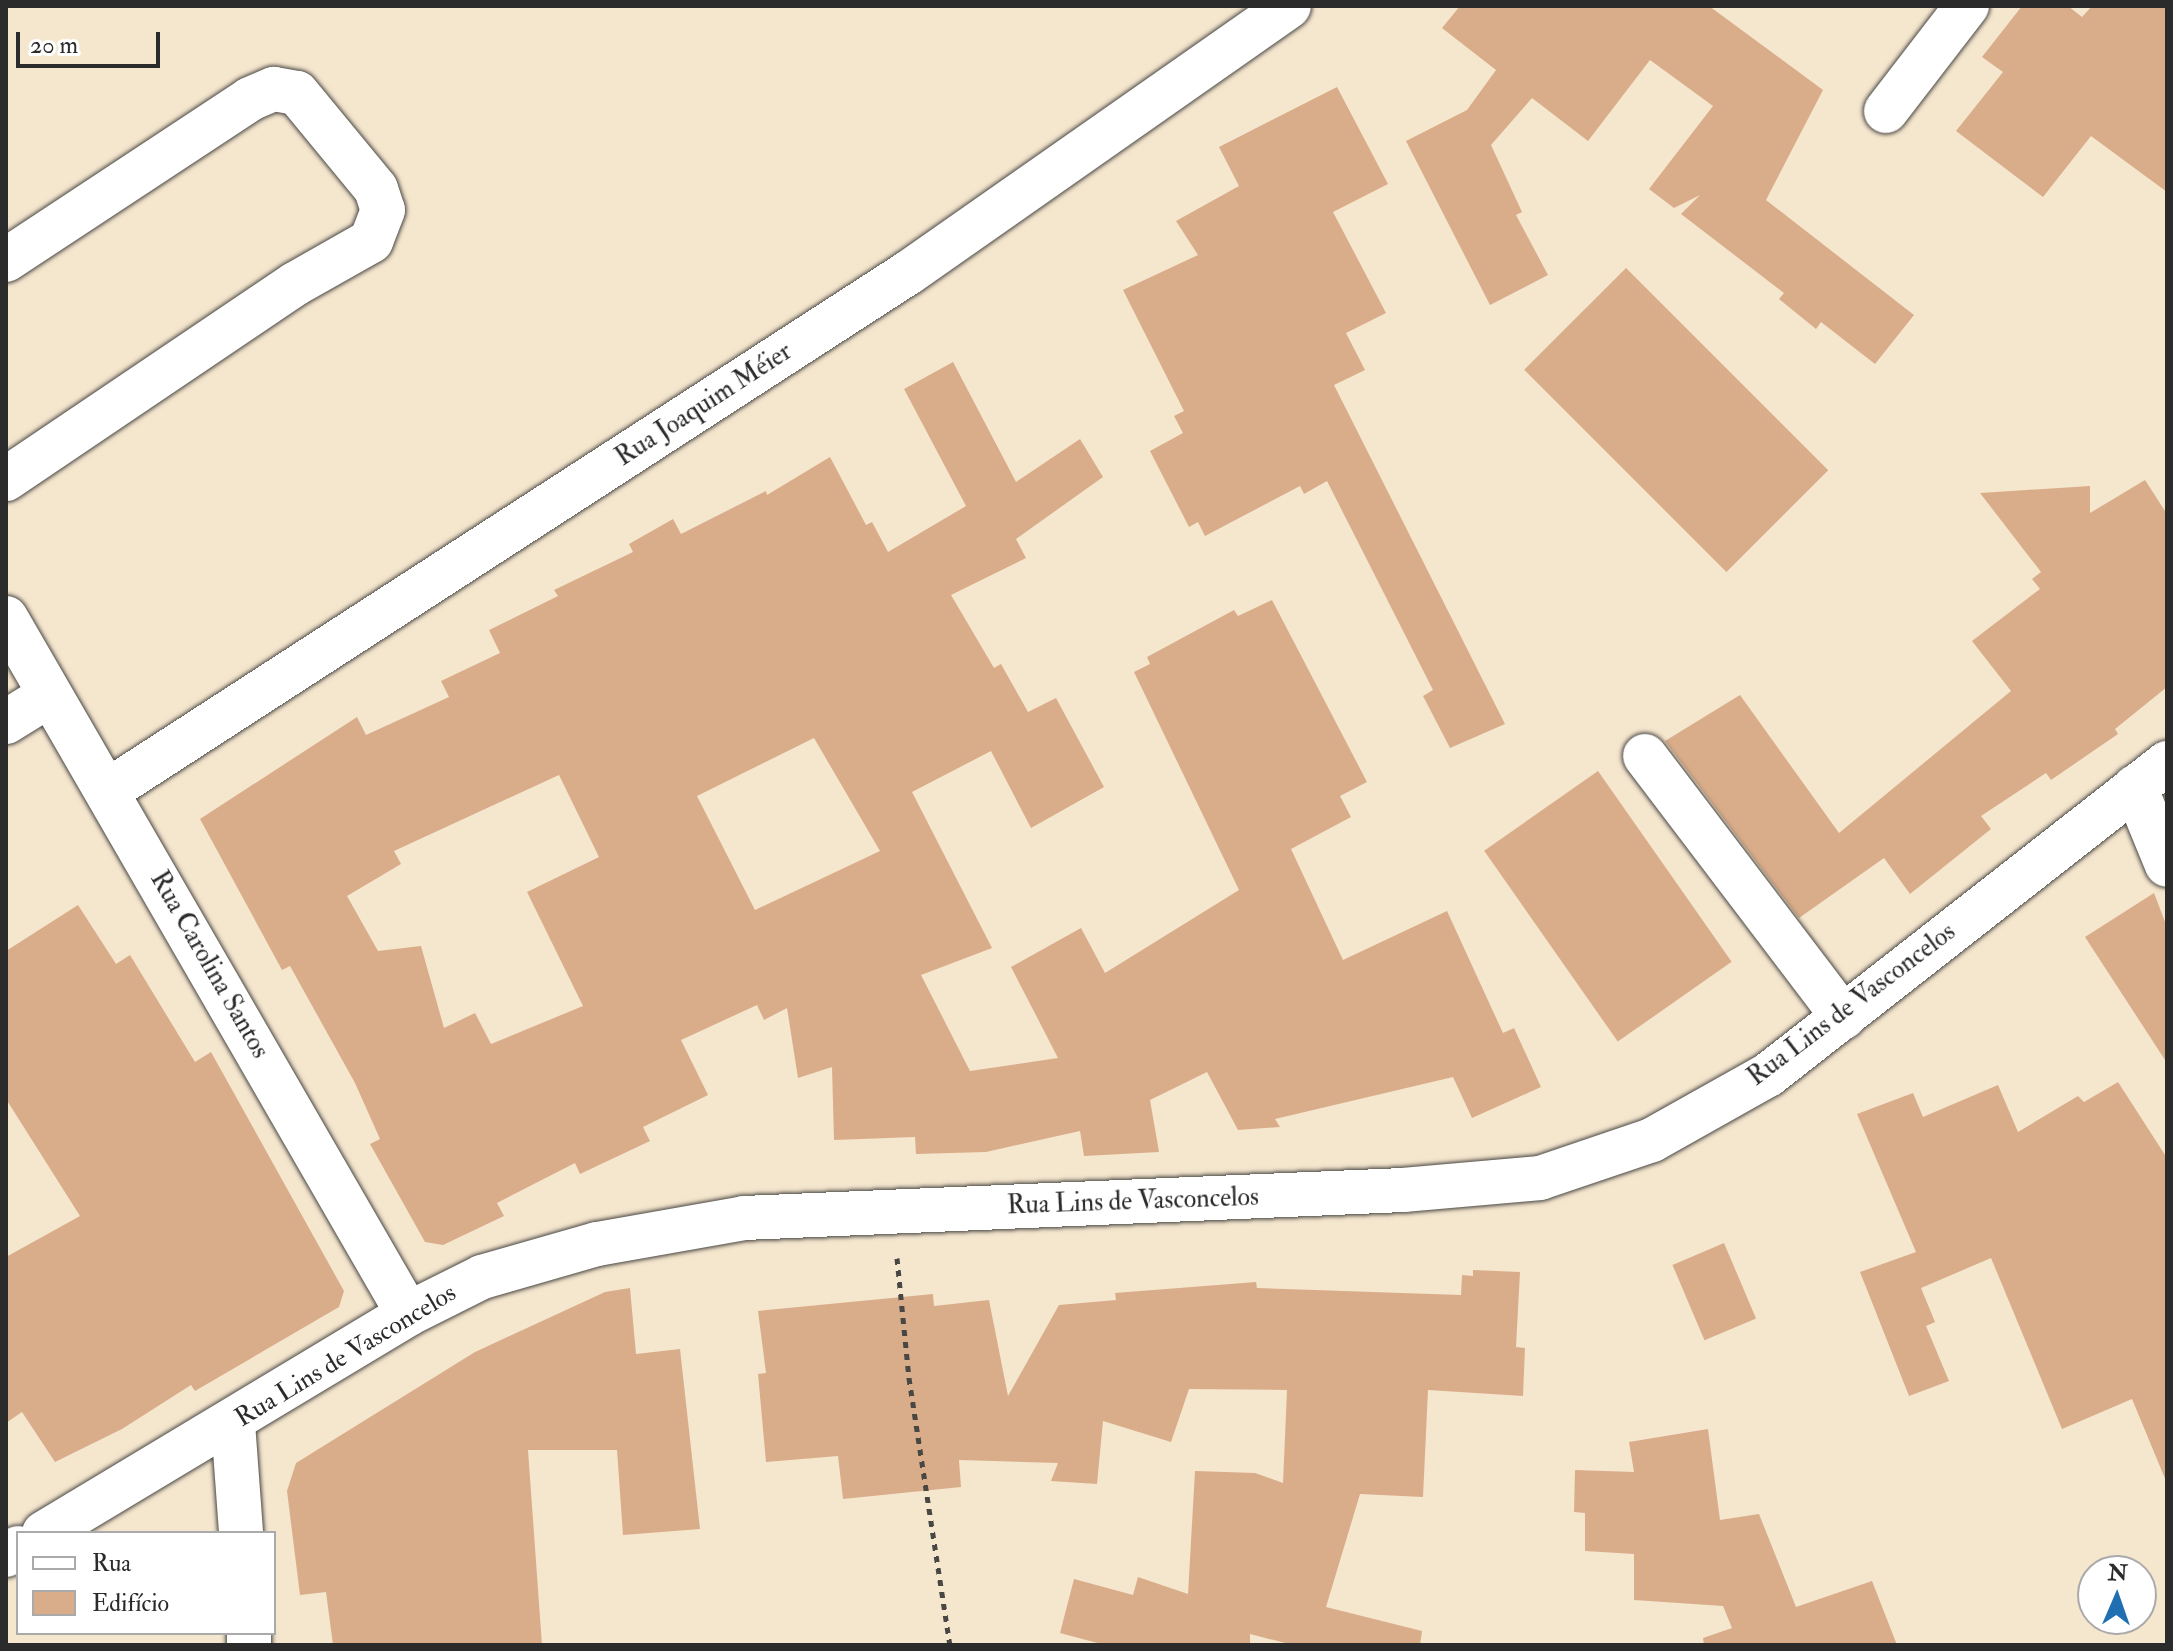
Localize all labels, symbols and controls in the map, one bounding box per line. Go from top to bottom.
scale bar [20,16,164,66]
text: 20 m [30,30,78,61]
street label: Rua Joaquim Méier [610,336,798,474]
street label: Rua Carolina Santos [143,866,275,1064]
street label: Rua Lins de Vasconcelos [1742,917,1962,1093]
street label: Rua Lins de Vasconcelos [1007,1182,1259,1222]
street label: Rua Lins de Vasconcelos [230,1278,462,1434]
legend [16,1531,276,1635]
text: Rua [92,1548,131,1579]
north arrow [2077,1555,2157,1635]
text: N [2107,1559,2128,1587]
text: Edifício [92,1588,169,1619]

